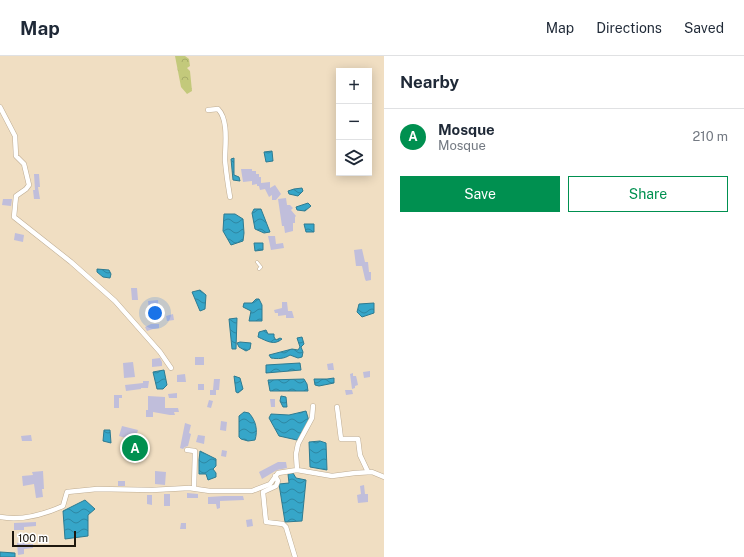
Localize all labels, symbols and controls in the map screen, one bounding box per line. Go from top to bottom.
text: Map [20,17,60,39]
text: Map [546,20,574,36]
text: Directions [596,20,662,36]
text: Saved [684,20,724,36]
map controls [336,68,372,176]
button: + [336,68,372,104]
text: Nearby [400,72,459,92]
button: − [336,104,372,140]
text: Mosque [438,121,495,138]
text: A [408,129,418,144]
text: 210 m [693,129,728,144]
text: Mosque [438,138,486,153]
button: layers [336,140,372,176]
button: Save [400,176,560,212]
button: Share [568,176,728,212]
your location [145,303,165,323]
pin: A [122,433,148,463]
scale bar [12,529,76,548]
text: 100 m [18,532,48,544]

